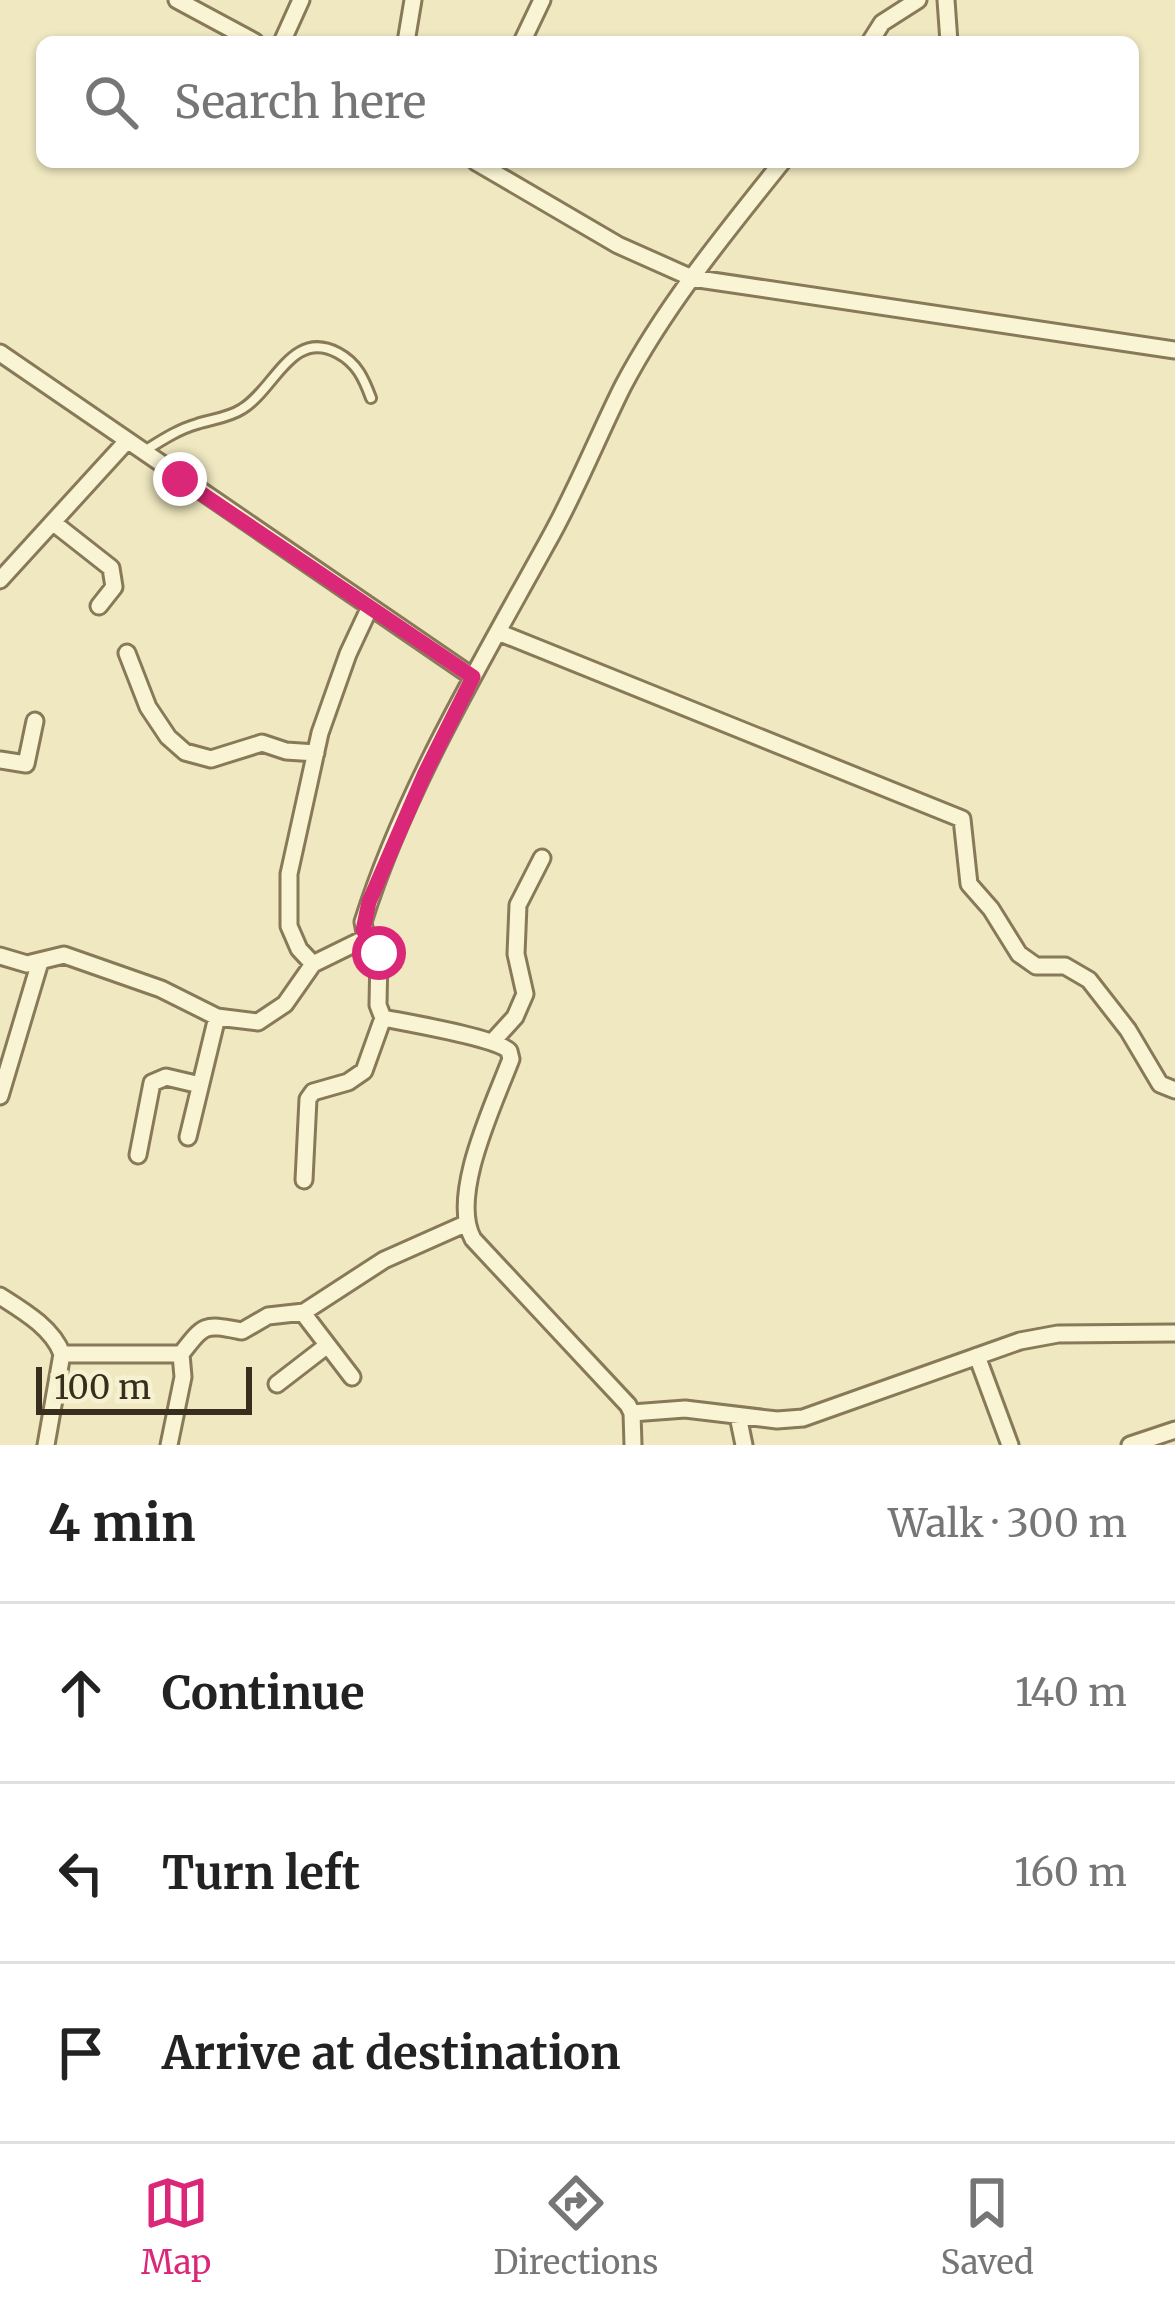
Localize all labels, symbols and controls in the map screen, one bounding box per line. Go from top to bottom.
search box [36,36,1139,168]
icon: search [78,69,144,135]
text: Search here [174,74,426,130]
route end [153,452,207,506]
route start [352,926,406,980]
scale bar [36,1361,252,1414]
text: 100 m [54,1367,151,1408]
text: 4 min [48,1491,196,1555]
text: Walk · 300 m [888,1499,1127,1548]
icon: ahead [48,1660,114,1726]
text: Continue [162,1665,364,1721]
text: 140 m [1015,1668,1127,1717]
icon: left [48,1840,114,1906]
text: Turn left [162,1845,360,1901]
text: 160 m [1014,1848,1127,1897]
icon: arrive [48,2020,114,2086]
text: Arrive at destination [162,2025,620,2081]
tab: Map [141,2170,211,2283]
tab: Directions [493,2170,658,2283]
tab: Saved [940,2170,1034,2283]

